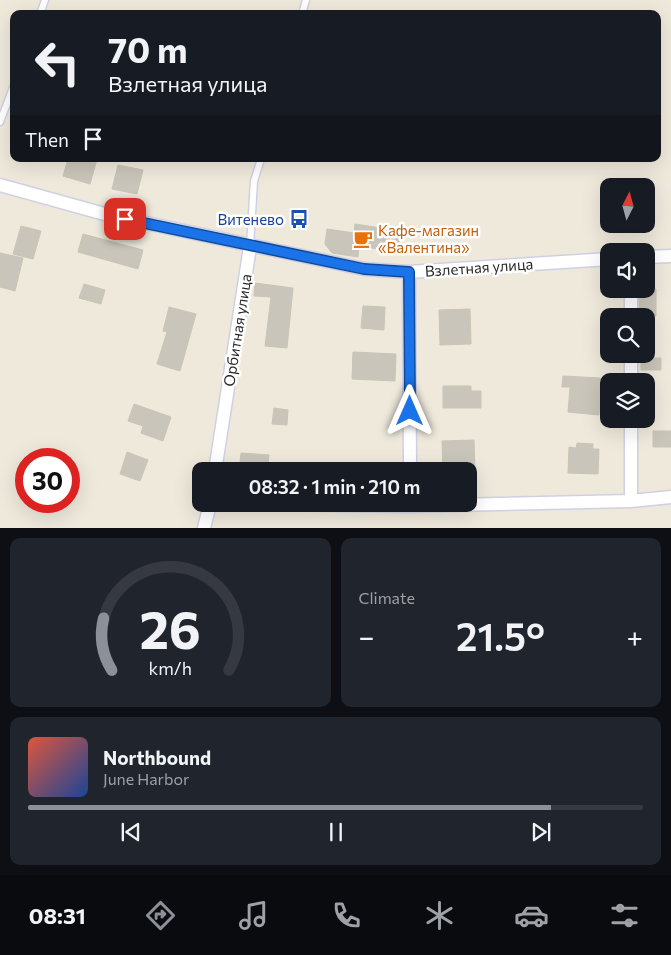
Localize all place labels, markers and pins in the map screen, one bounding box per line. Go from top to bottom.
pin [104,198,146,240]
bus stop icon: Витенево [288,208,310,230]
place label: Витенево [217,210,284,228]
place label: Кафе-магазин «Валентина» [378,221,479,256]
cafe icon: Кафе-магазин «Валентина» [352,228,374,250]

